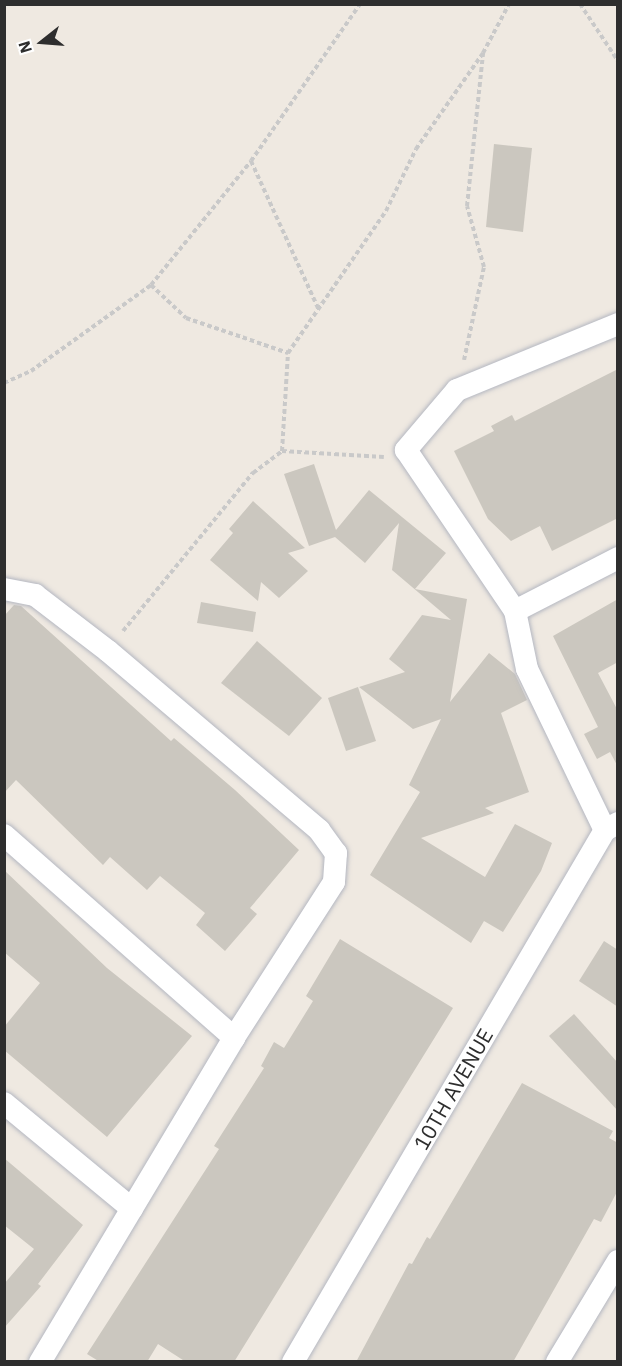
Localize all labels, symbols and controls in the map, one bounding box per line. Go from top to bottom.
north arrow [12,12,72,72]
text: N [14,39,36,56]
street label: 10TH AVENUE [408,1024,498,1154]

